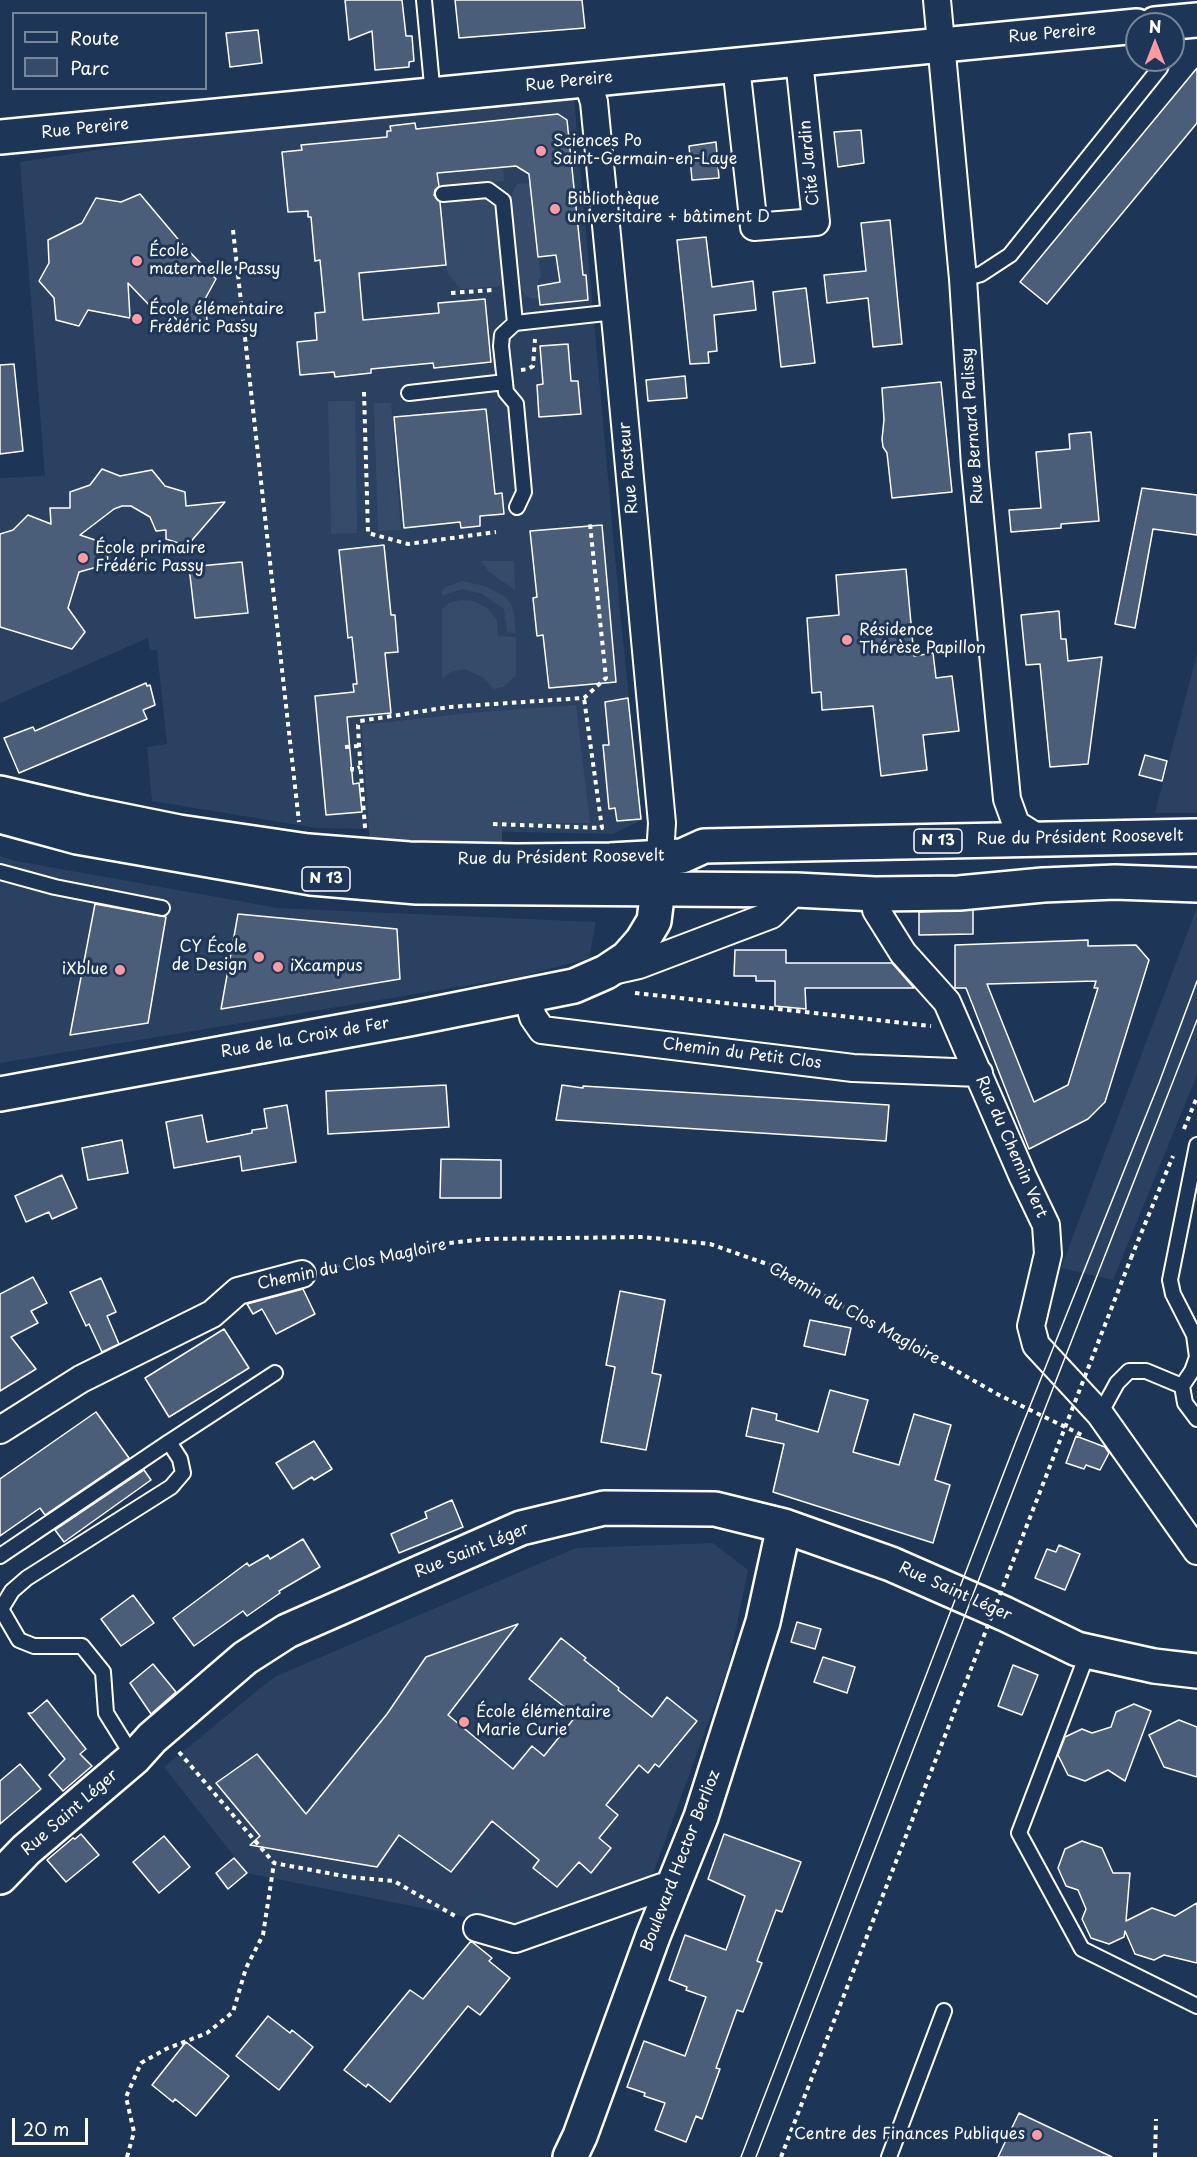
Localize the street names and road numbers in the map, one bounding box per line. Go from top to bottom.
street label: Rue Pereire [1007,21,1097,47]
street label: Rue Pereire [524,68,614,96]
street label: Rue Pereire [40,115,130,143]
street label: Cité Jardin [796,119,824,207]
street label: Rue Bernard Palissy [958,347,988,505]
street label: Rue Pasteur [615,421,643,515]
street label: Rue du Président Roosevelt [976,827,1184,849]
road number: N 13 [914,829,962,853]
street label: Rue du Président Roosevelt [457,847,665,869]
road number: N 13 [302,867,350,891]
street label: Rue de la Croix de Fer [219,1014,391,1062]
street label: Chemin du Petit Clos [661,1035,823,1073]
street label: Rue du Chemin Vert [971,1073,1051,1221]
street label: Chemin du Clos Magloire [256,1236,448,1294]
street label: Chemin du Clos Magloire [765,1259,943,1369]
street label: Rue Saint Léger [412,1519,532,1583]
street label: Rue Saint Léger [896,1559,1014,1625]
street label: Rue Saint Léger [18,1766,122,1860]
street label: Boulevard Hector Berlioz [638,1768,724,1954]

